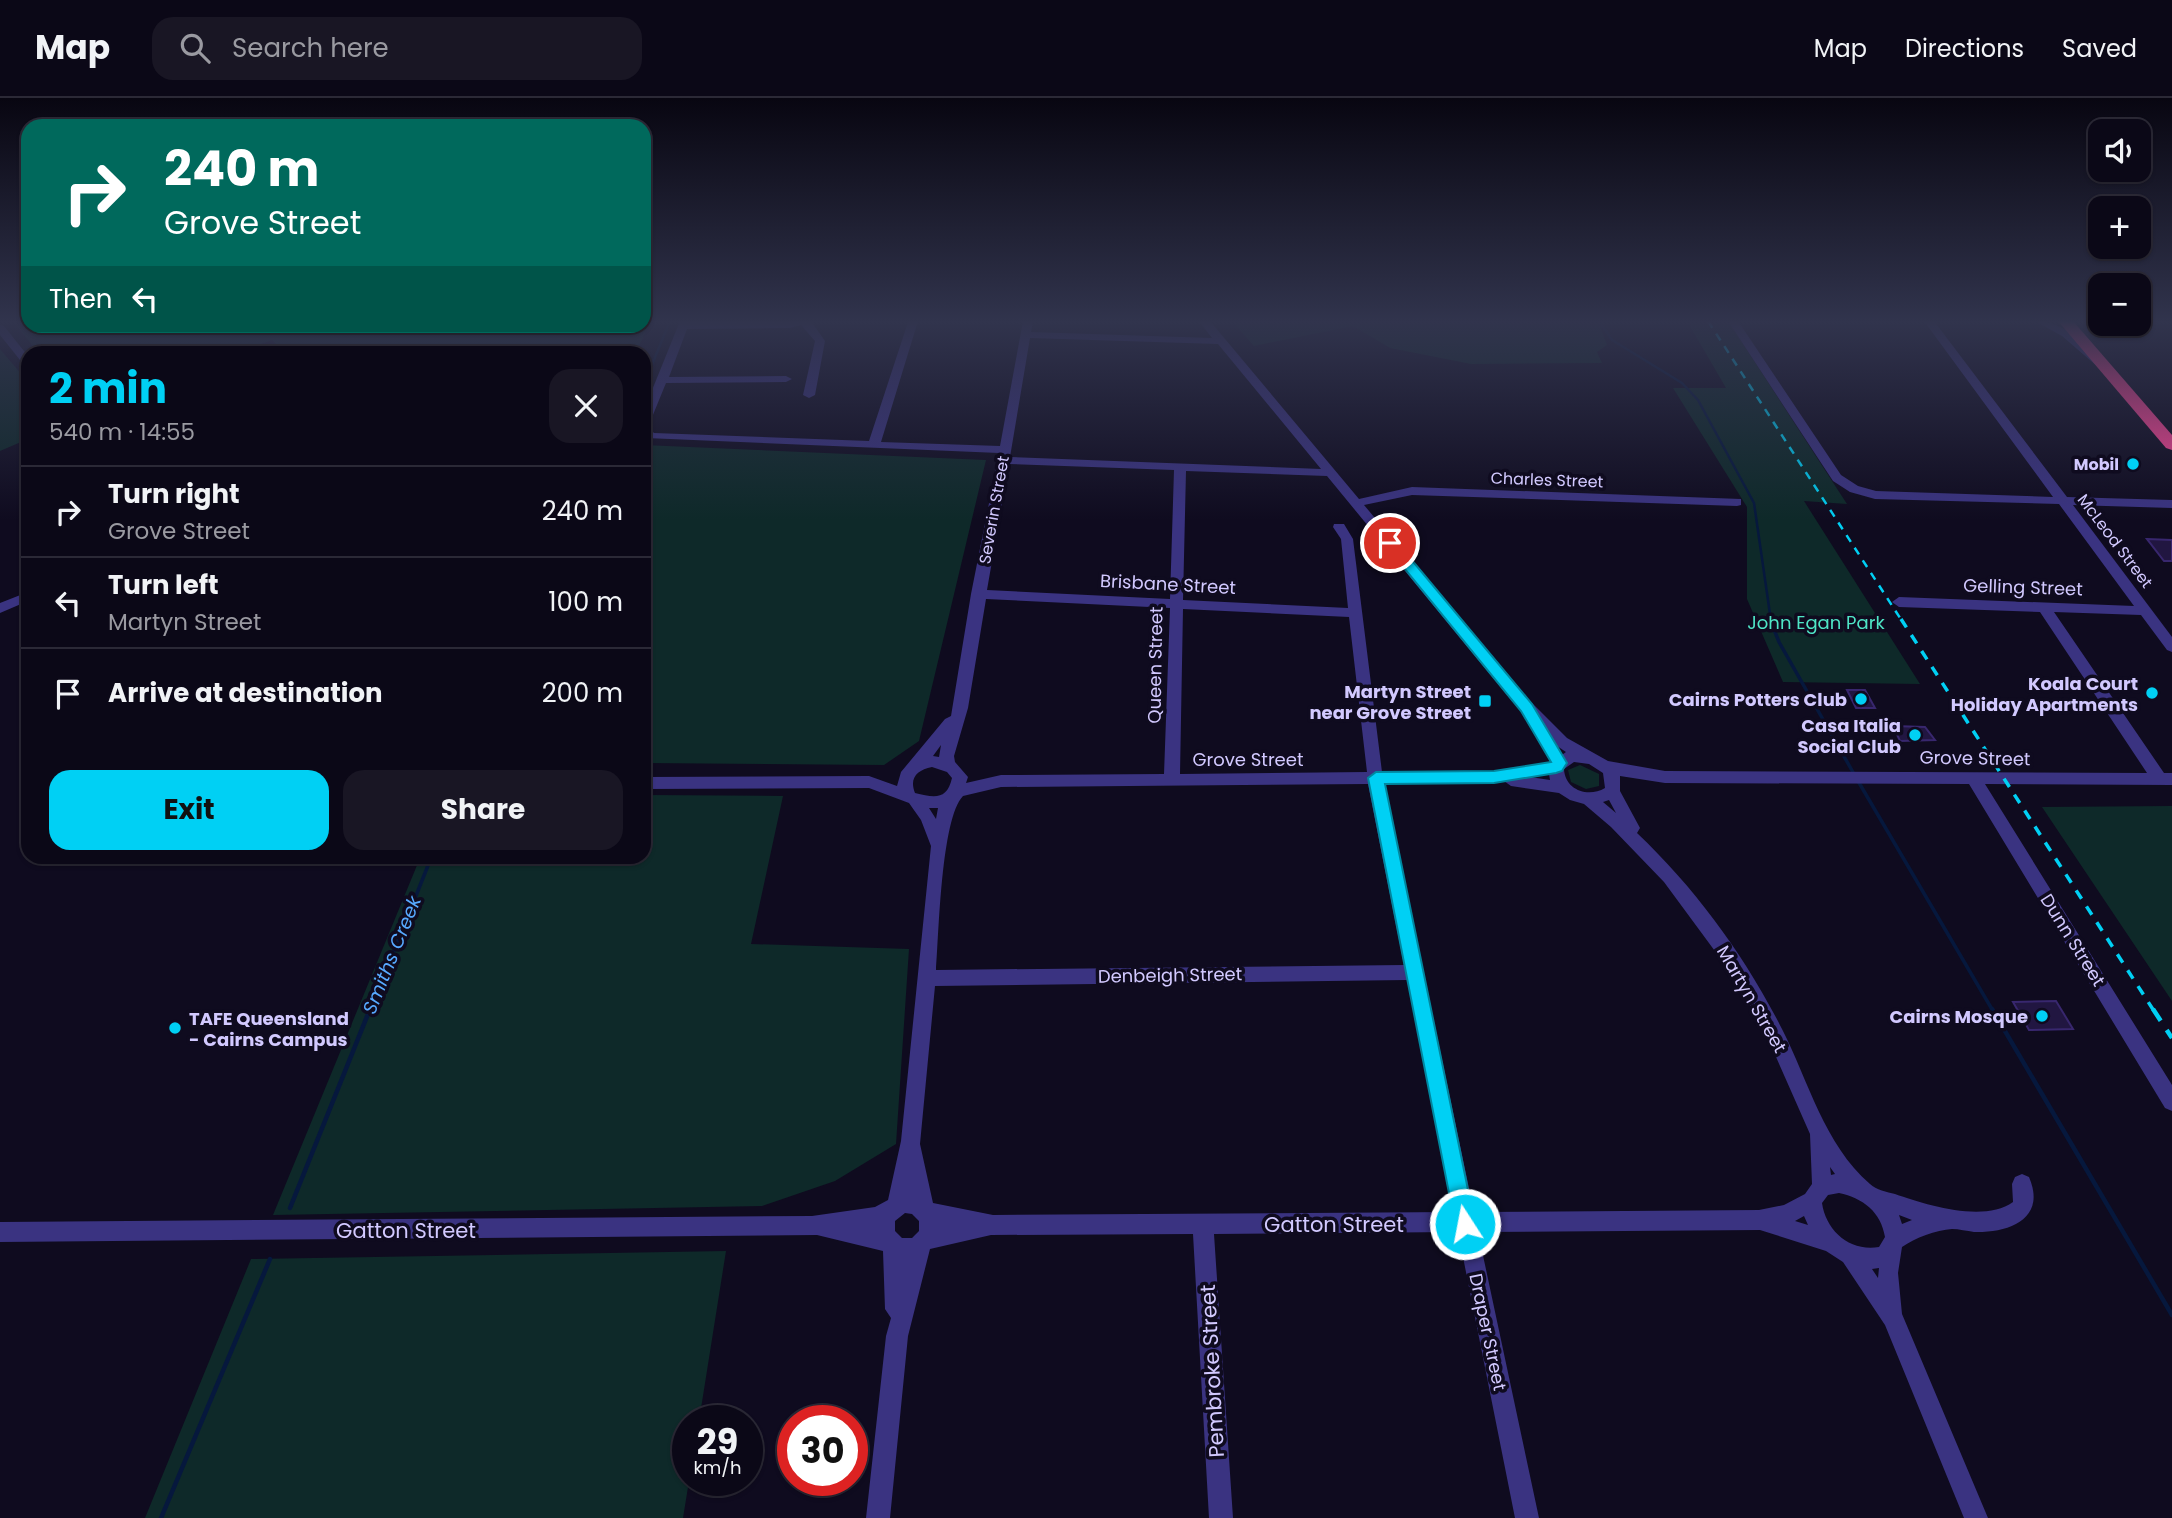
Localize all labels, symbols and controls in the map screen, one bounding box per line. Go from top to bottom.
search box [152,17,642,80]
text: Map [35,24,110,71]
icon: search [176,29,214,67]
text: Search here [232,30,389,66]
text: Map [1814,32,1867,65]
text: Directions [1905,32,2024,65]
text: Saved [2062,32,2137,65]
map controls [2088,119,2151,336]
button: sound [2088,119,2151,182]
text: 240 m [164,135,319,203]
icon: right [49,147,140,238]
button: + [2088,196,2151,259]
text: Grove Street [164,200,361,245]
button: − [2088,273,2151,336]
icon: left [126,280,164,318]
text: Then [49,281,112,317]
text: 2 min [49,359,167,418]
button: close [549,369,623,443]
text: 540 m · 14:55 [49,416,195,448]
place label: Mobil [2074,453,2119,476]
street label: Severin Street [973,454,1015,566]
marker: Mobil [2125,456,2141,472]
street label: Charles Street [1490,467,1604,493]
text: Turn right [108,476,240,512]
street label: McLeod Street [2072,489,2158,593]
icon: right [49,493,87,531]
text: 240 m [542,493,623,529]
pin [1360,513,1420,573]
text: Grove Street [108,515,250,547]
icon: arrive [1371,524,1409,562]
text: Turn left [108,567,219,603]
street label: Brisbane Street [1099,568,1237,600]
street label: Gelling Street [1963,572,2083,602]
icon: left [49,584,87,622]
text: 100 m [548,584,623,620]
text: Martyn Street [108,606,261,638]
street label: Queen Street [1141,606,1169,724]
park label: John Egan Park [1747,610,1885,635]
place label: Koala Court Holiday Apartments [1951,671,2138,717]
icon: arrive [49,675,87,713]
text: Arrive at destination [108,675,383,711]
text: 200 m [542,675,623,711]
place label: Martyn Street near Grove Street [1309,679,1471,725]
marker: Koala Court Holiday Apartments [2144,685,2160,701]
place label: Cairns Potters Club [1669,687,1847,712]
marker: Cairns Potters Club [1853,691,1869,707]
marker: Martyn Street near Grove Street [1477,693,1493,709]
place label: Casa Italia Social Club [1798,713,1901,759]
marker: Casa Italia Social Club [1907,727,1923,743]
street label: Grove Street [1919,745,2031,771]
street label: Grove Street [1192,747,1304,772]
button: Exit [49,770,329,850]
button: Share [343,770,623,850]
street label: Dunn Street [2035,889,2111,991]
water label: Smiths Creek [356,891,428,1018]
street label: Martyn Street [1711,941,1793,1057]
street label: Denbeigh Street [1098,961,1242,989]
place label: Cairns Mosque [1890,1004,2028,1029]
place label: TAFE Queensland - Cairns Campus [189,1006,349,1052]
marker: Cairns Mosque [2034,1008,2050,1024]
marker: TAFE Queensland - Cairns Campus [167,1020,183,1036]
position arrow [1428,1187,1502,1261]
street label: Gatton Street [1264,1210,1404,1239]
street label: Gatton Street [336,1216,476,1245]
street label: Draper Street [1463,1271,1513,1393]
street label: Pembroke Street [1193,1284,1231,1458]
speed limit sign: 30 [777,1405,868,1496]
text: 29 [697,1417,738,1466]
text: km/h [694,1455,741,1480]

